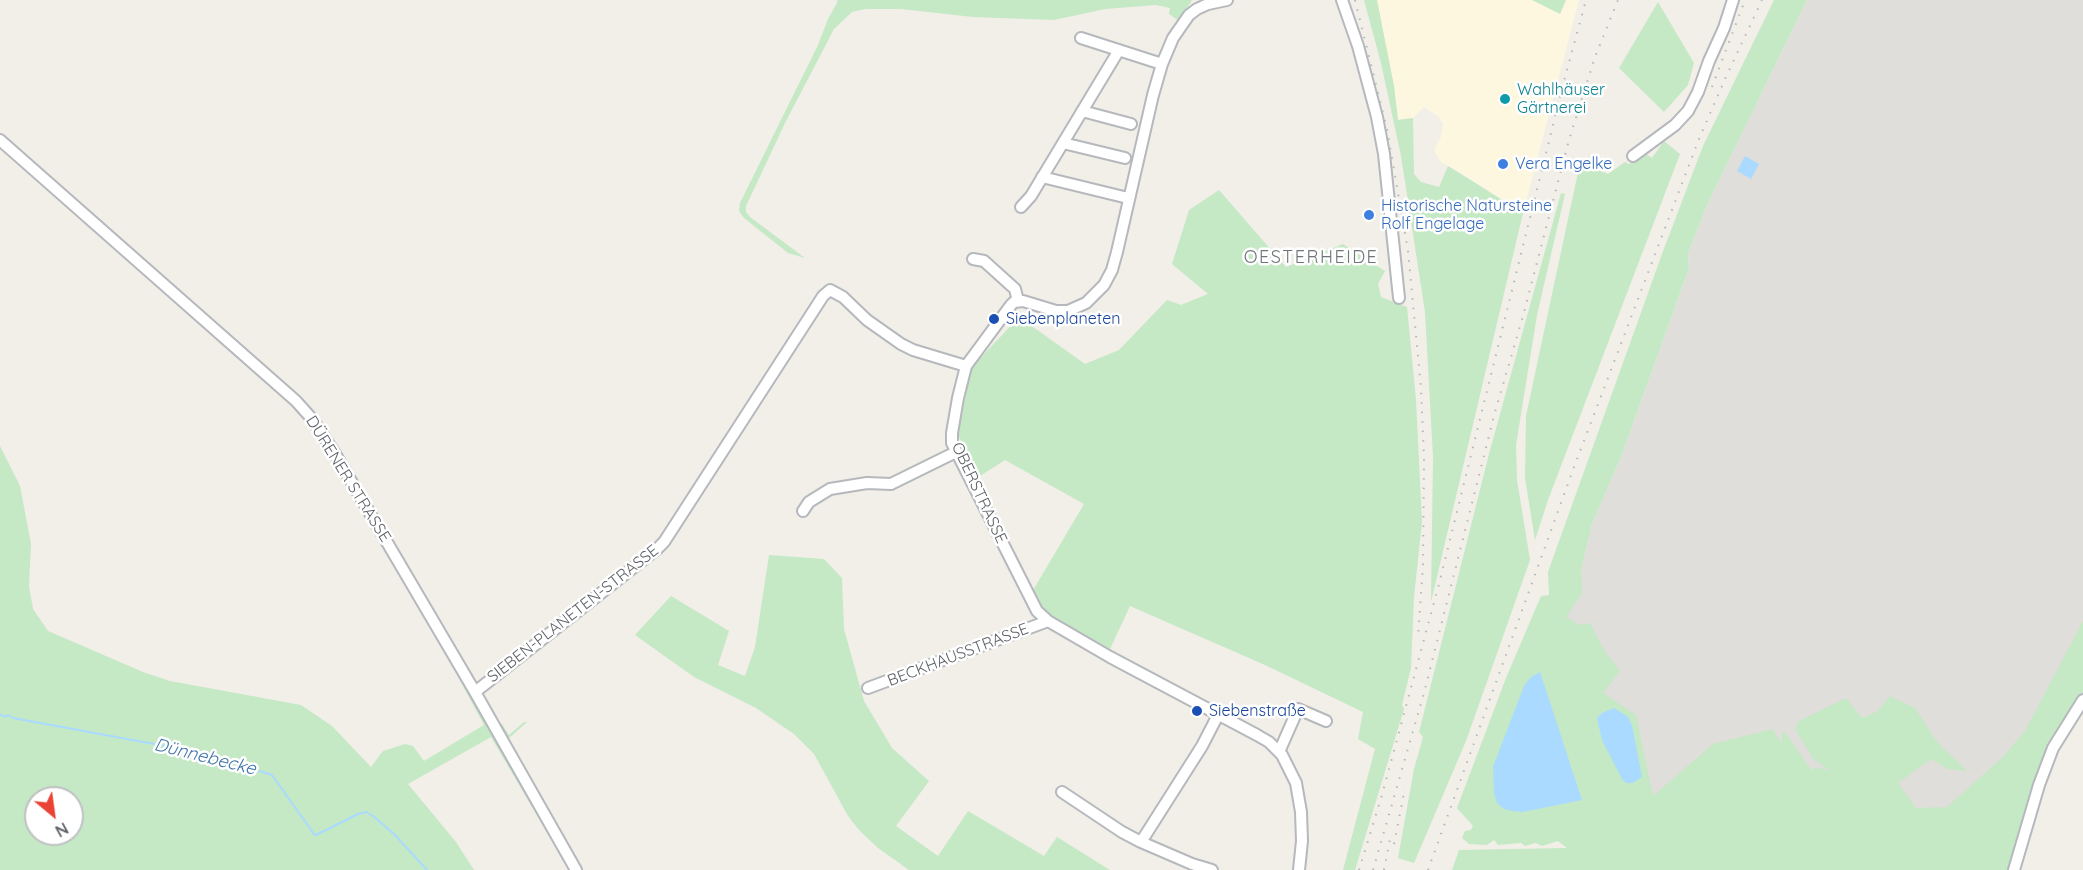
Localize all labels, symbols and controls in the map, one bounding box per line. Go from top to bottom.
place label: Wahlhäuser Gärtnerei [1517,80,1605,118]
marker: Wahlhäuser Gärtnerei [1498,92,1512,106]
place label: Vera Engelke [1515,154,1612,174]
marker: Vera Engelke [1496,157,1510,171]
place label: Historische Natursteine Rolf Engelage [1381,196,1552,234]
marker: Historische Natursteine Rolf Engelage [1362,208,1376,222]
district label: OESTERHEIDE [1244,247,1378,269]
place label: Siebenplaneten [1006,309,1120,329]
marker: Siebenplaneten [987,312,1001,326]
street label: DÜRENER STRASSE [301,412,395,546]
street label: OBERSTRASSE [947,439,1011,547]
street label: SIEBEN-PLANETEN-STRASSE [484,541,662,687]
street label: BECKHAUSSTRASSE [885,619,1031,691]
place label: Siebenstraße [1209,701,1306,721]
marker: Siebenstraße [1190,704,1204,718]
water label: Dünnebecke [152,734,258,780]
north arrow [24,786,84,846]
text: N [52,818,72,842]

